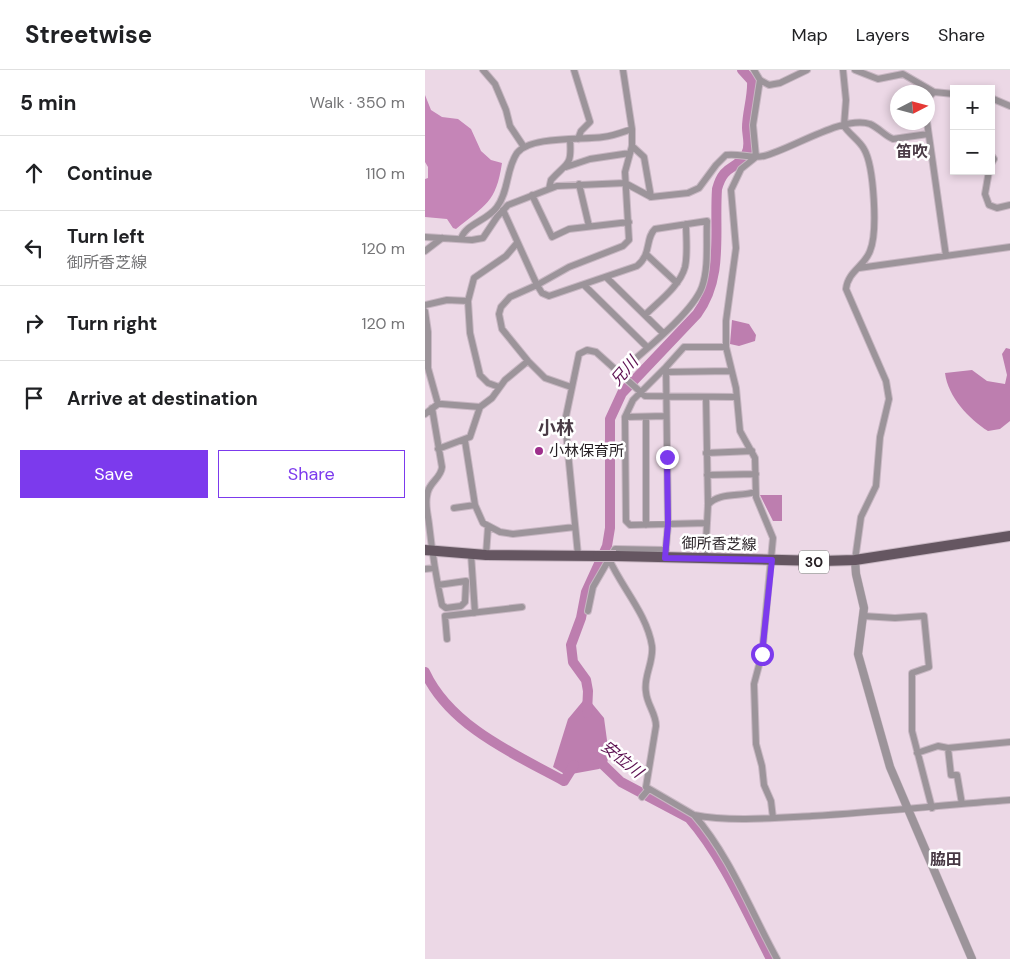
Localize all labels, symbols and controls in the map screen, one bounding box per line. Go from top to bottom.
text: Streetwise [25,19,152,50]
text: Map [792,23,828,47]
text: Layers [856,23,910,47]
text: Share [938,23,985,47]
north arrow [890,85,935,130]
map controls [950,85,995,175]
button: + [950,85,995,130]
text: 5 min [20,89,76,117]
text: Walk · 350 m [310,92,405,113]
button: − [950,130,995,175]
district label: 笛吹 [896,141,928,162]
icon: ahead [20,159,48,187]
text: Continue [67,161,153,186]
text: 110 m [366,163,405,184]
text: Turn left [67,224,145,249]
icon: left [20,234,48,262]
text: 120 m [361,238,405,259]
text: 御所香芝線 [67,252,147,273]
icon: right [20,309,48,337]
text: Turn right [67,311,157,336]
text: 120 m [361,313,405,334]
water label: 兄川 [606,351,644,390]
icon: arrive [20,384,48,412]
text: Arrive at destination [67,386,258,411]
district label: 小林 [538,416,574,440]
place label: 小林保育所 [549,441,624,461]
marker: 小林保育所 [533,445,545,457]
route end [656,446,679,469]
button: Save [20,450,208,498]
button: Share [218,450,405,498]
street label: 御所香芝線 [681,533,757,555]
road number: 30 [799,551,829,574]
route start [751,643,774,666]
water label: 安位川 [597,736,649,784]
district label: 脇田 [930,849,962,870]

